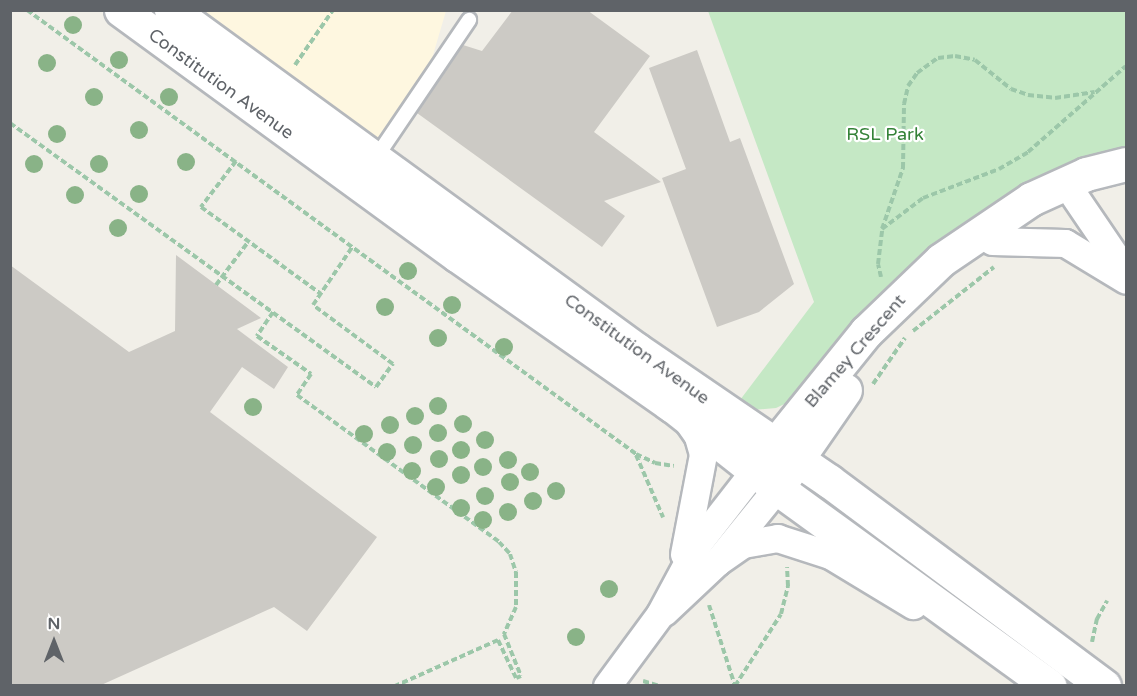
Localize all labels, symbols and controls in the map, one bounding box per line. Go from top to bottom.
street label: Constitution Avenue [144,24,298,144]
park label: RSL Park [846,123,924,145]
street label: Constitution Avenue [560,289,714,409]
street label: Blamey Crescent [800,290,910,412]
north arrow [24,612,84,672]
text: N [48,614,60,634]

